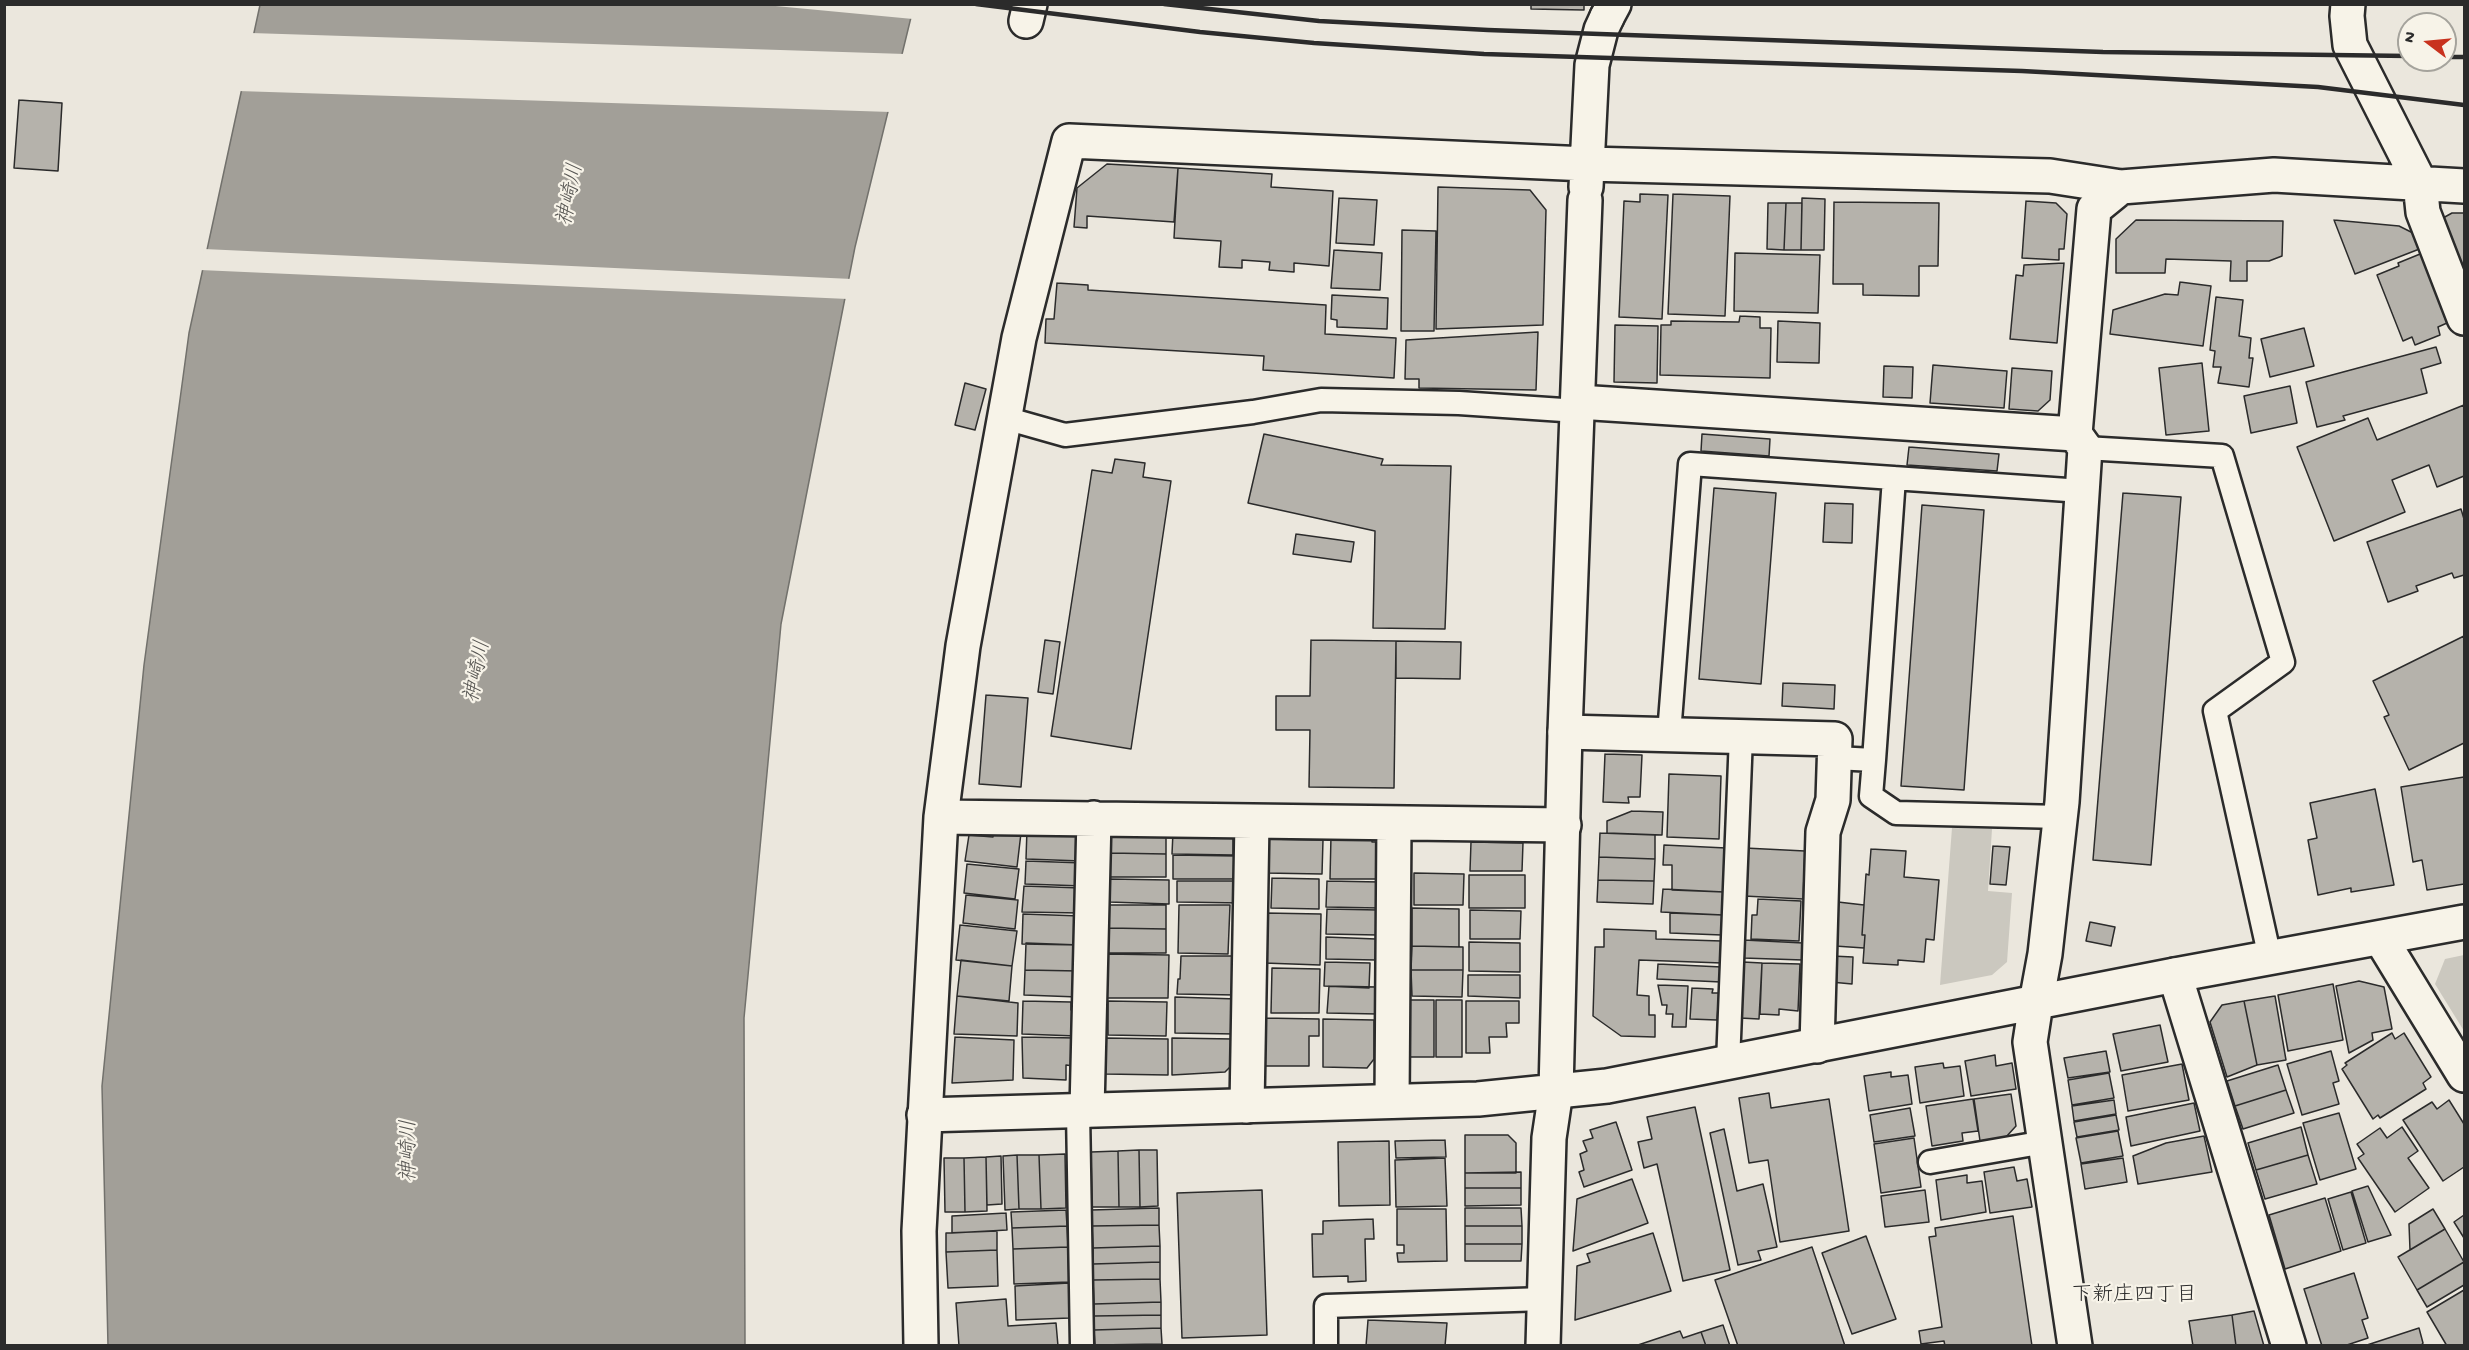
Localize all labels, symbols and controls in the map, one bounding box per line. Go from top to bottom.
north arrow [2397,12,2457,72]
text: N [2401,30,2422,45]
water label: 神崎川 [554,162,590,228]
water label: 神崎川 [461,639,497,705]
water label: 神崎川 [398,1120,424,1182]
district label: 下新庄四丁目 [2071,1284,2197,1310]

